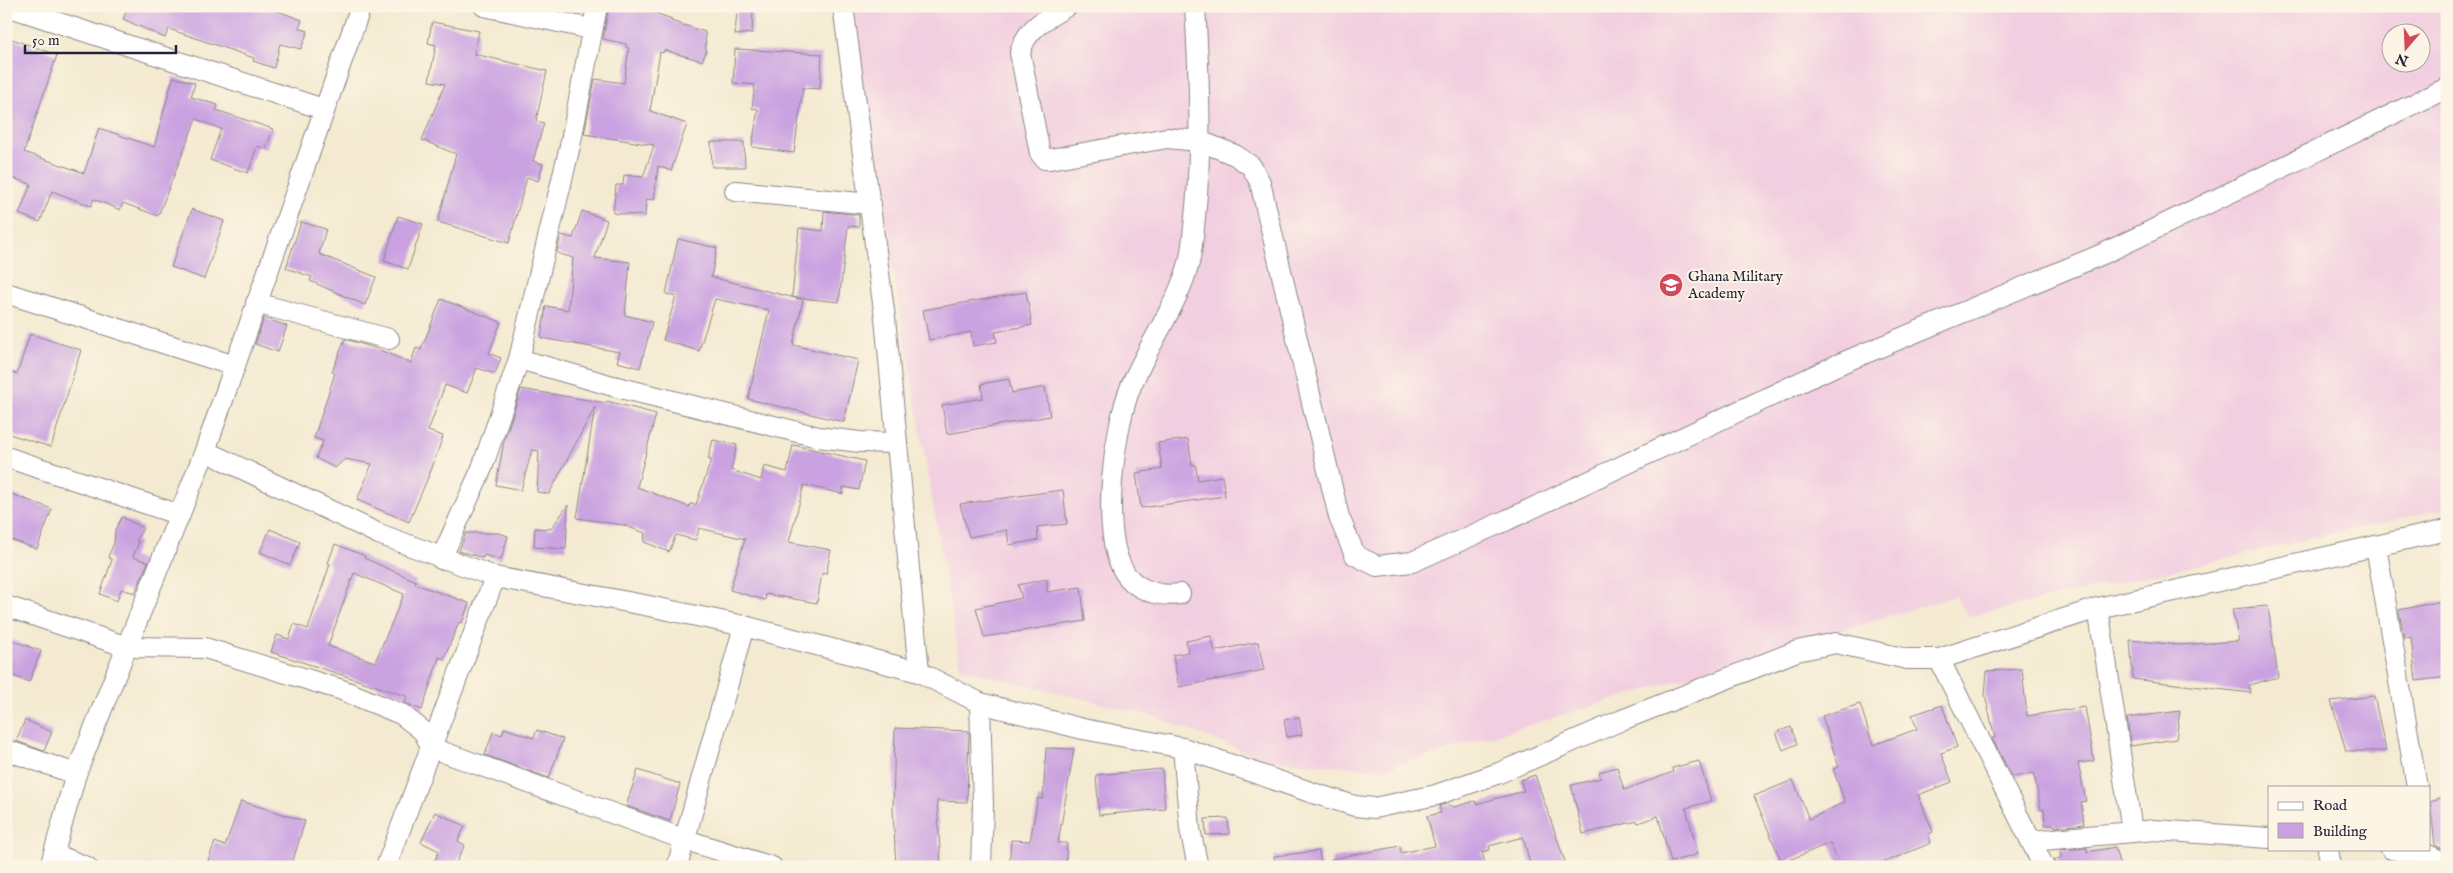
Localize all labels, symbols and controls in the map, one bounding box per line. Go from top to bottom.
scale bar [25,22,176,54]
north arrow [2380,22,2430,72]
text: 50 m [32,31,60,50]
text: N [2393,49,2412,70]
place label: Ghana Military Academy [1687,267,1783,303]
school or university icon: Ghana Military Academy [1658,272,1684,298]
legend [2268,786,2430,850]
text: Road [2313,796,2348,815]
text: Building [2313,822,2368,841]

